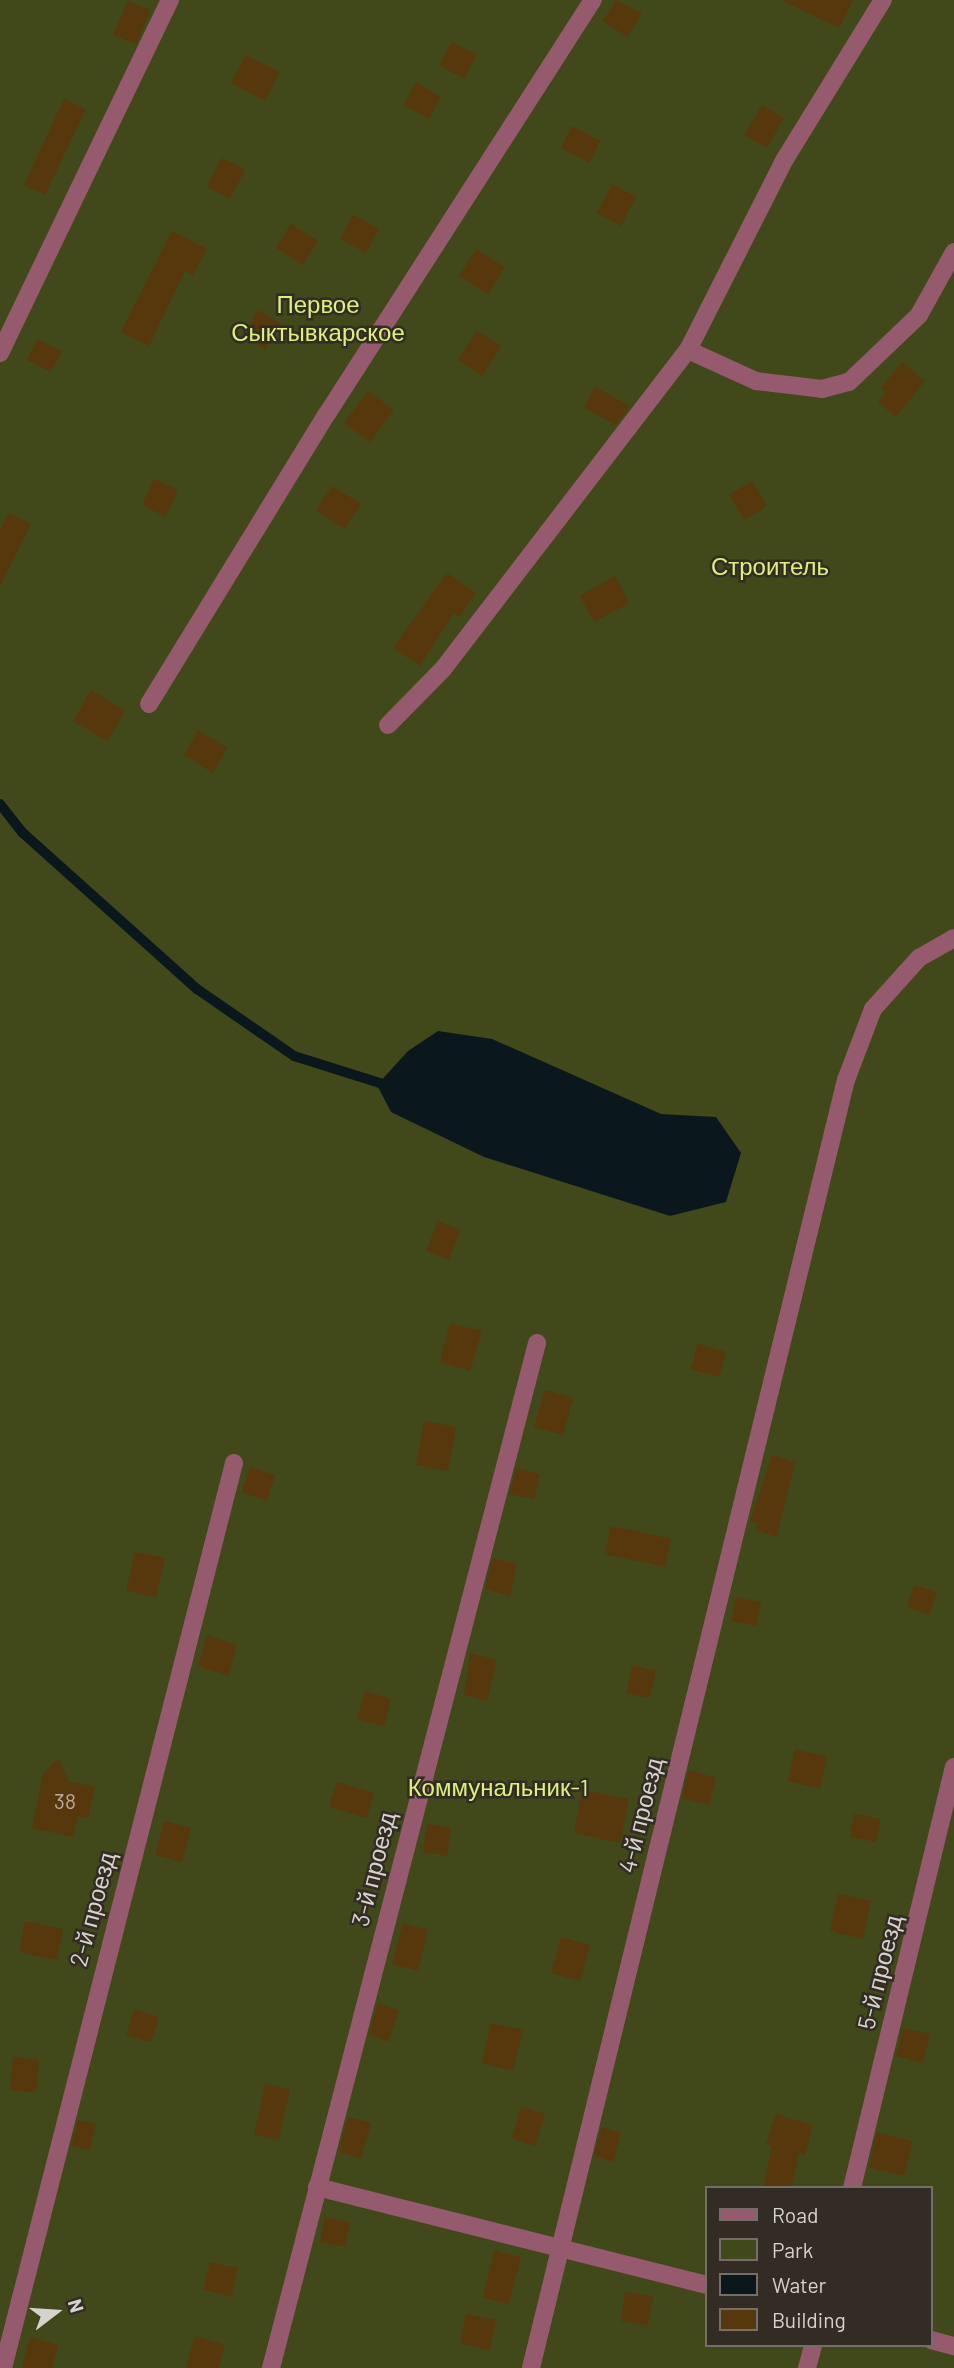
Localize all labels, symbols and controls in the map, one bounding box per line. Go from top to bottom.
park label: Первое Сыктывкарское [231,290,405,346]
park label: Строитель [711,552,829,580]
street label: 4-й проезд [612,1754,668,1876]
park label: Коммунальник-1 [408,1773,588,1801]
house number: 38 [54,1788,76,1814]
street label: 3-й проезд [345,1809,401,1929]
street label: 2-й проезд [63,1849,121,1969]
street label: 5-й проезд [851,1912,907,2032]
legend [706,2186,933,2347]
text: Road [772,2202,818,2227]
text: Park [772,2237,813,2262]
text: Water [772,2272,826,2297]
north arrow [21,2277,91,2347]
text: N [64,2296,89,2315]
text: Building [772,2307,846,2332]

